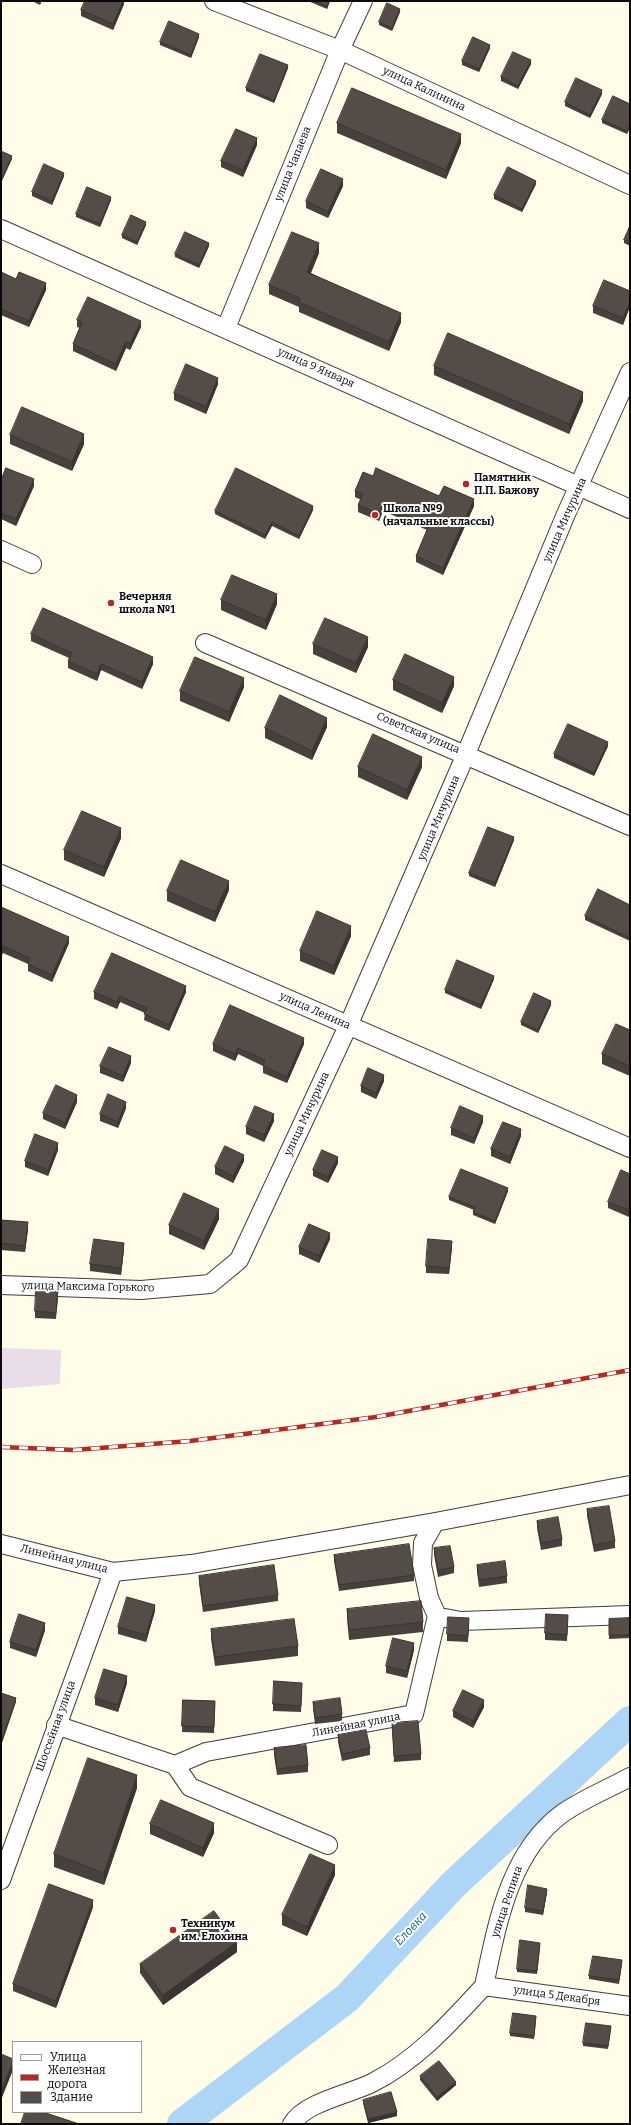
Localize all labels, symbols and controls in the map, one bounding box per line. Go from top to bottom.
street label: улица Калинина [381,64,467,114]
street label: улица Чапаева [272,125,314,203]
street label: улица 9 Января [276,345,356,391]
place label: Памятник П.П. Бажову [474,471,539,497]
street label: улица Мичурина [540,476,590,564]
marker: Памятник П.П. Бажову [461,479,471,489]
place label: Школа №9 (начальные классы) [383,502,494,528]
marker: Школа №9 (начальные классы) [370,510,380,520]
place label: Вечерняя школа №1 [119,590,175,616]
marker: Вечерняя школа №1 [106,598,116,608]
street label: Советская улица [374,710,462,756]
street label: улица Мичурина [415,774,463,862]
street label: улица Ленина [278,990,352,1032]
street label: улица Мичурина [282,1070,332,1158]
street label: улица Максима Горького [21,1279,155,1295]
street label: Линейная улица [19,1542,109,1576]
street label: Шоссейная улица [33,1679,79,1773]
street label: Линейная улица [311,1710,401,1740]
street label: улица Репина [489,1864,525,1940]
water label: Еловка [392,1909,430,1949]
place label: Техникум им. Елохина [181,1917,248,1943]
marker: Техникум им. Елохина [168,1925,178,1935]
street label: улица 5 Декабря [513,1983,601,2009]
legend [12,2041,142,2113]
text: Улица [50,2050,86,2064]
text: Железная дорога [47,2063,106,2091]
text: Здание [50,2090,93,2104]

